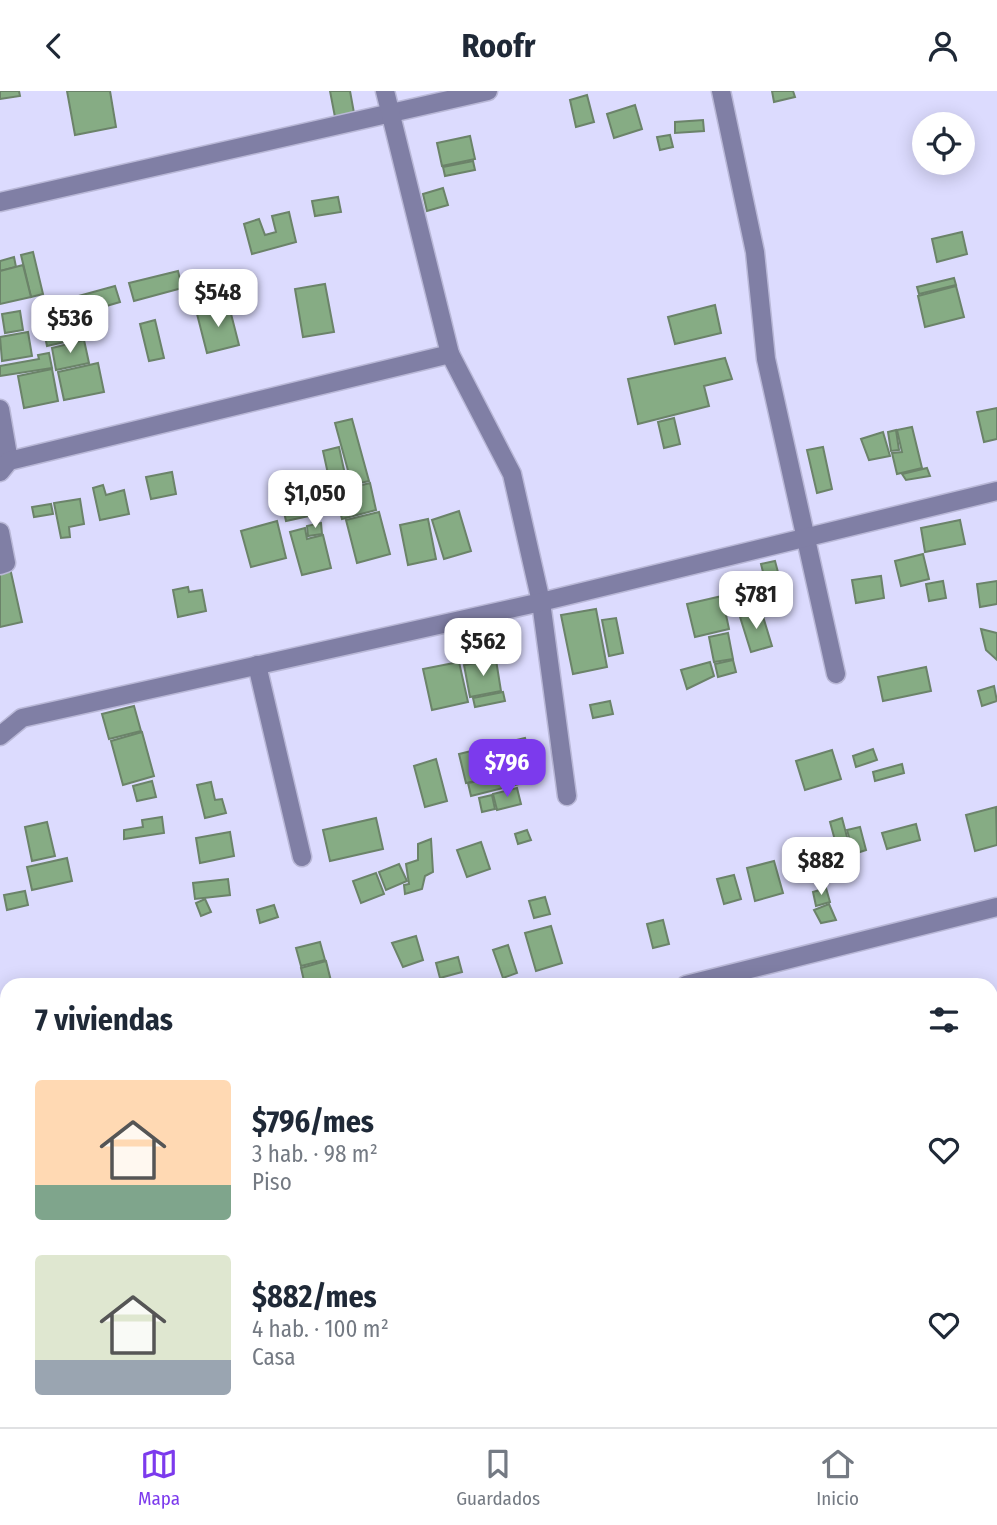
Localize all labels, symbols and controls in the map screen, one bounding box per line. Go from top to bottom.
icon: back [35,27,73,65]
text: Roofr [462,27,535,65]
icon: person [924,27,962,65]
map controls [912,112,975,175]
button: locate [912,112,975,175]
pin: $548 [177,269,259,329]
text: $548 [195,278,241,306]
pin: $536 [29,295,111,355]
text: $536 [47,304,93,332]
pin: $1,050 [258,471,372,530]
text: $1,050 [284,479,346,507]
pin: $781 [715,571,797,631]
text: $781 [735,580,777,608]
pin: $562 [442,619,524,678]
text: $562 [460,627,506,655]
pin: $796 [466,739,548,799]
text: $796 [485,748,529,776]
pin: $882 [780,837,862,897]
text: $882 [798,846,844,874]
icon: filters [925,1001,963,1039]
text: 7 viviendas [35,1002,173,1038]
text: $796/mes [252,1104,374,1140]
icon: home [91,1108,175,1192]
icon: heart [925,1131,963,1169]
text: 3 hab. · 98 m² [252,1140,378,1168]
text: Piso [252,1168,292,1196]
text: $882/mes [252,1279,377,1315]
icon: home [91,1283,175,1367]
icon: heart [925,1306,963,1344]
text: 4 hab. · 100 m² [252,1315,389,1343]
text: Casa [252,1343,296,1371]
tab: Mapa [138,1445,180,1510]
tab: Guardados [456,1445,540,1510]
tab: Inicio [816,1445,859,1510]

